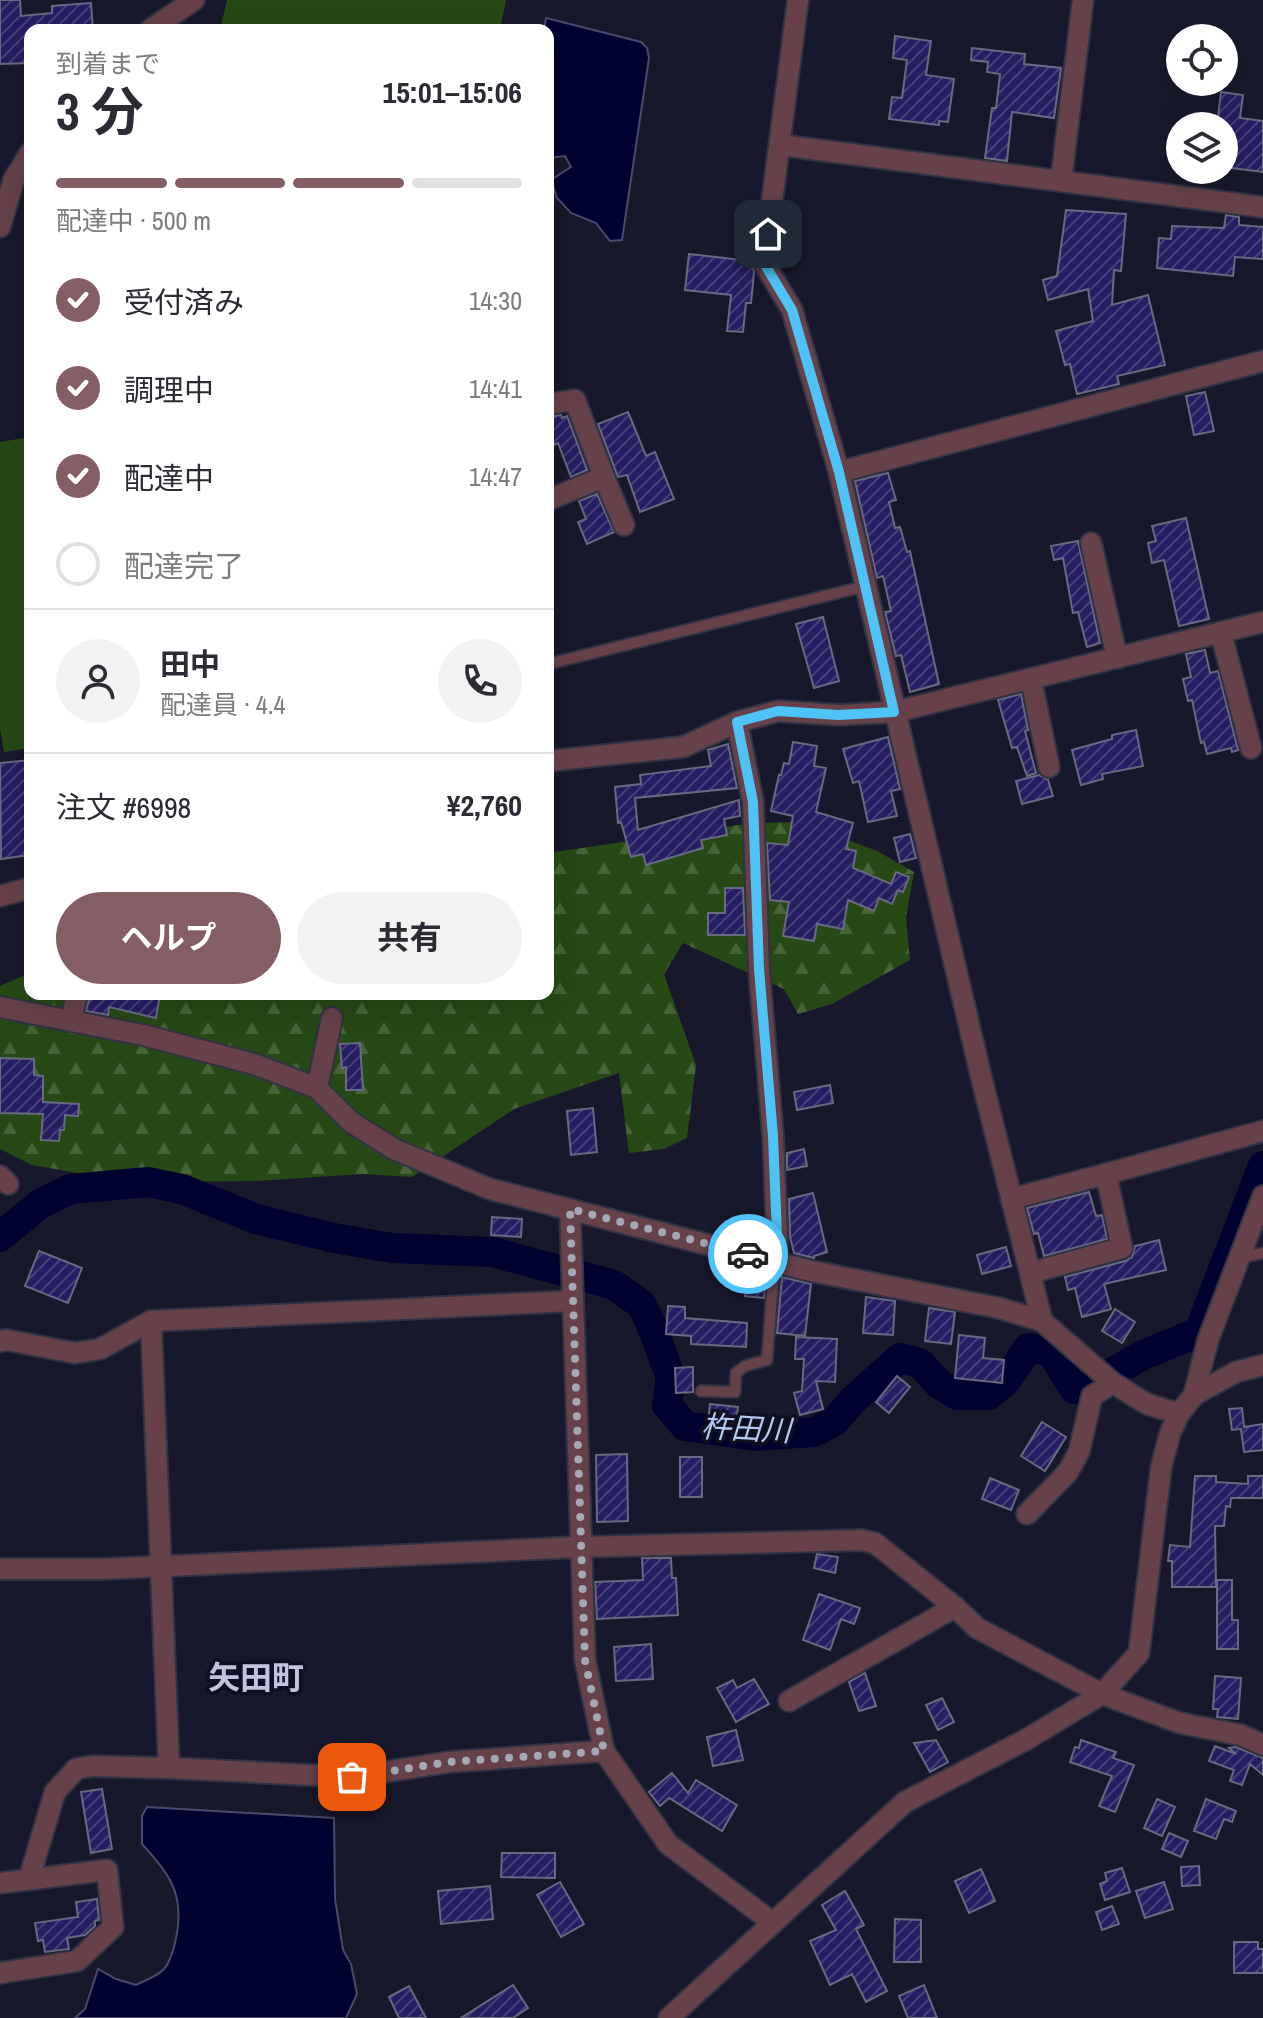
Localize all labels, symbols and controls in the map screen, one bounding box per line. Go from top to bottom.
map controls [1166,24,1238,184]
button: locate [1166,24,1238,96]
text: 到着まで [56,46,160,81]
text: 15:01–15:06 [383,72,522,112]
text: 3 分 [56,76,144,146]
button: layers [1166,112,1238,184]
pin [734,200,802,268]
text: 配達中 · 500 m [56,203,211,238]
icon: home [746,212,790,256]
icon: check [56,278,100,322]
text: 受付済み [124,282,244,322]
text: 14:30 [469,283,522,318]
icon: check [56,366,100,410]
text: 調理中 [124,370,214,410]
text: 14:41 [469,371,522,406]
icon: check [56,454,100,498]
text: 配達中 [124,458,214,498]
text: 14:47 [469,459,522,494]
text: 配達完了 [124,546,244,586]
button: person [56,639,140,723]
button: phone [438,639,522,723]
text: 田中 [160,644,220,684]
text: 配達員 · 4.4 [160,687,285,722]
text: ¥2,760 [447,785,522,825]
text: 注文 #6998 [56,787,191,827]
button: ヘルプ [56,892,281,984]
button: 共有 [297,892,522,984]
courier [708,1214,788,1294]
icon: car [726,1232,770,1276]
water label: 杵田川 [700,1406,795,1450]
district label: 矢田町 [208,1656,304,1699]
pin [318,1743,386,1811]
icon: bag [330,1755,374,1799]

